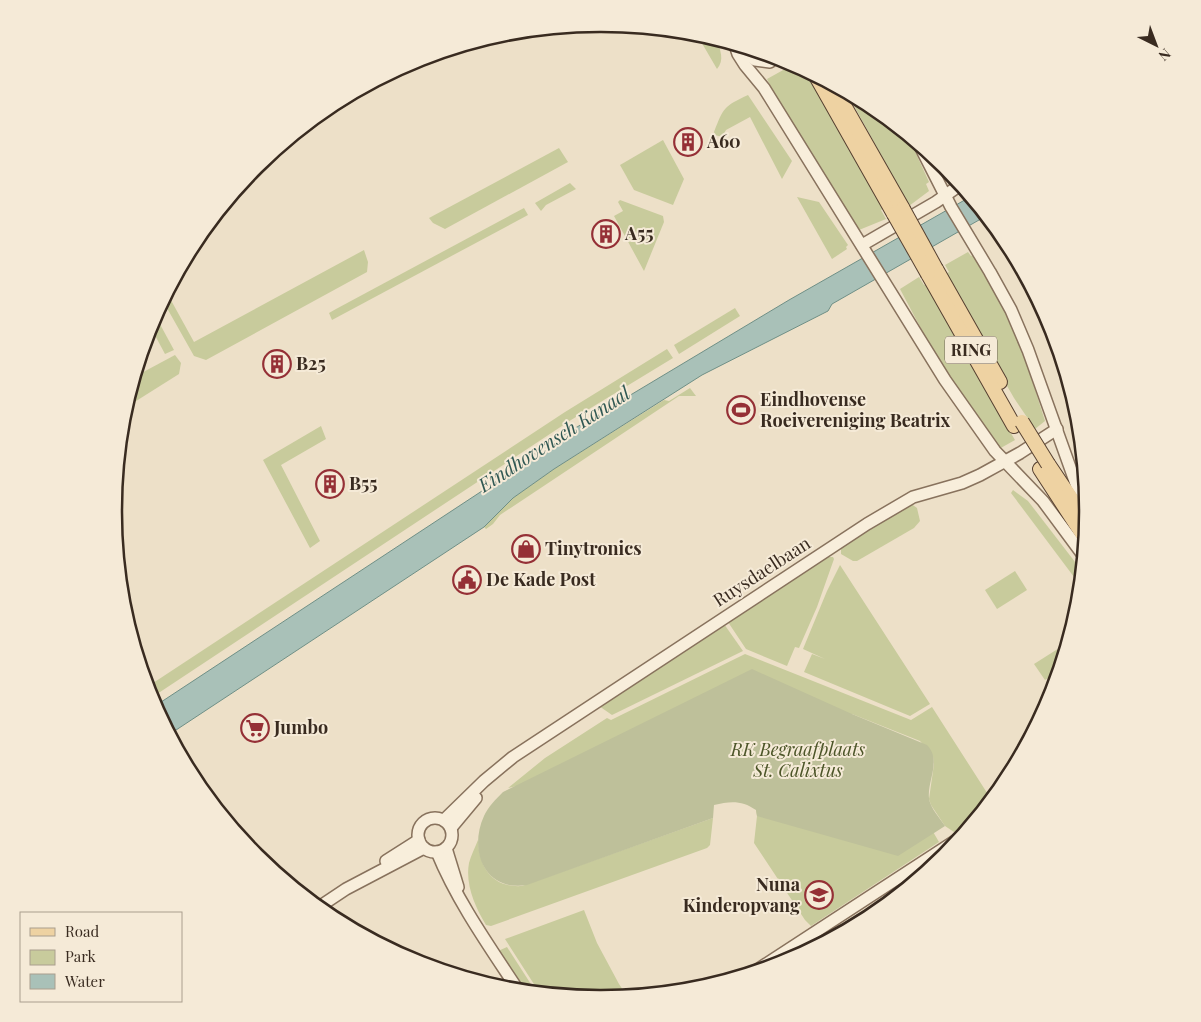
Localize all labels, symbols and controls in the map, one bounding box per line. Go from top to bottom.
north arrow [1131,20,1181,70]
text: N [1155,45,1175,65]
building icon: A60 [673,127,703,157]
place label: A60 [706,129,741,153]
building icon: A55 [591,219,621,249]
place label: A55 [624,221,654,245]
road number: RING [945,336,997,364]
building icon: B25 [262,349,292,379]
place label: B25 [296,351,326,375]
water label: Eindhovensch Kanaal [472,379,635,498]
place label: Eindhovense Roeivereniging Beatrix [760,387,951,432]
sports icon: Eindhovense Roeivereniging Beatrix [726,395,756,425]
building icon: B55 [315,469,345,499]
place label: B55 [349,471,378,495]
street label: Ruysdaelbaan [708,531,815,612]
shop icon: Tinytronics [511,534,541,564]
place label: Tinytronics [545,536,642,560]
public building icon: De Kade Post [452,565,482,595]
place label: De Kade Post [486,567,596,591]
supermarket icon: Jumbo [240,713,270,743]
place label: Jumbo [273,715,328,739]
park label: RK Begraafplaats St. Calixtus [730,737,865,782]
place label: Nuna Kinderopvang [683,872,801,917]
school or university icon: Nuna Kinderopvang [804,880,834,910]
legend [20,912,182,1002]
text: Road [65,921,99,941]
text: Park [65,946,97,966]
text: Water [64,971,105,991]

